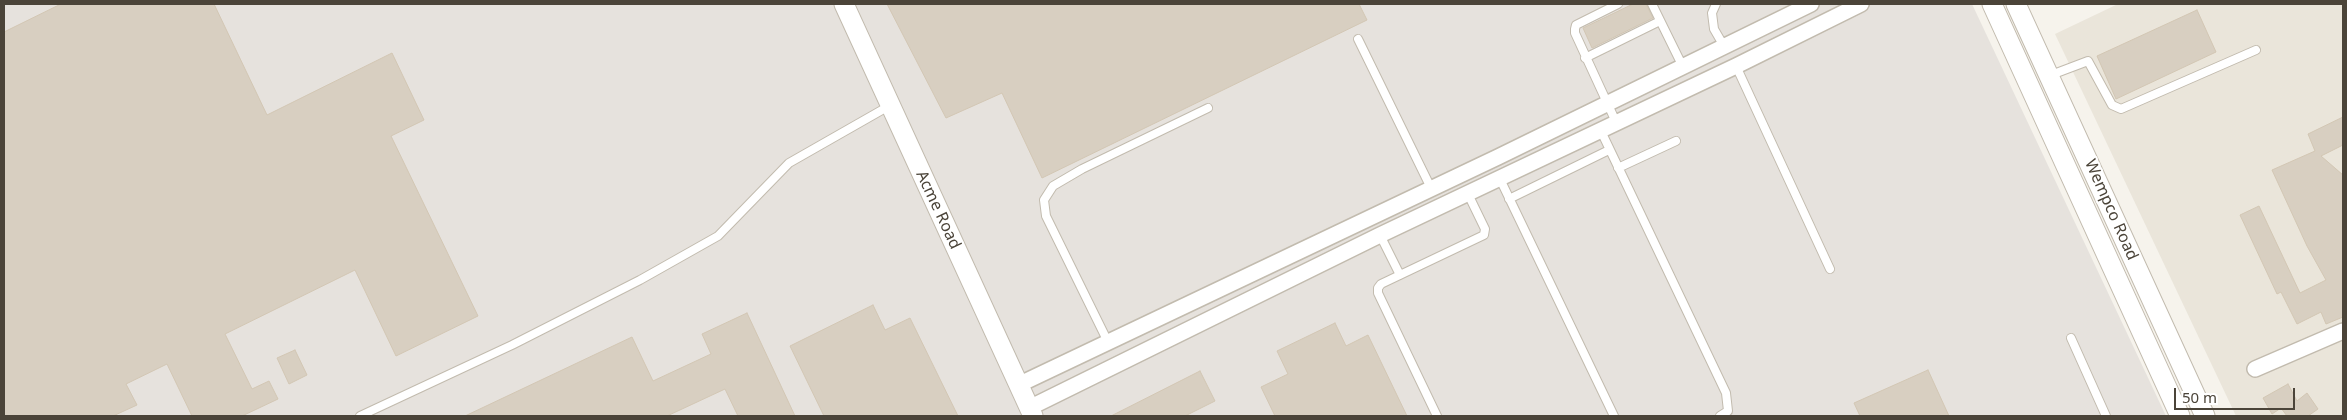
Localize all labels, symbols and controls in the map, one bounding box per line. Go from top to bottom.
street label: Wempco Road [2080,157,2142,263]
street label: Acme Road [911,168,965,252]
scale bar [2177,378,2298,410]
text: 50 m [2182,387,2217,407]

